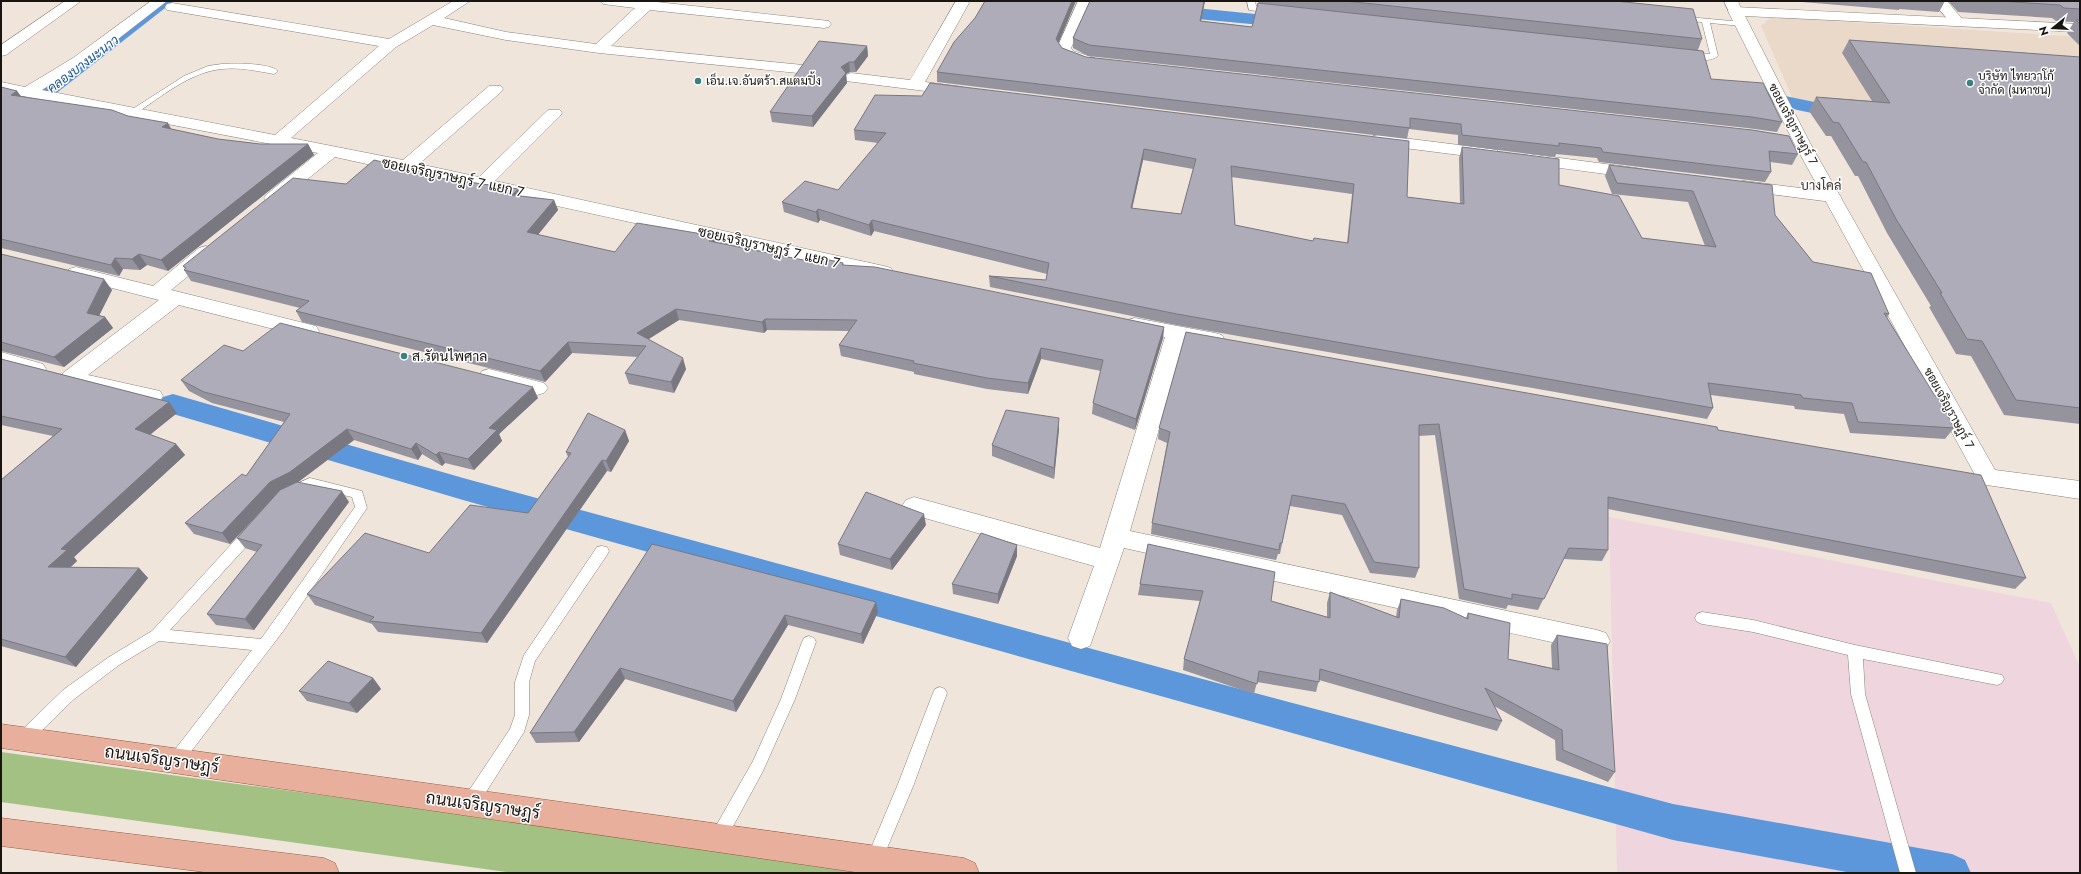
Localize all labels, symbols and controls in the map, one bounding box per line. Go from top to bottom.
north arrow [2033,8,2073,48]
text: N [2035,24,2052,38]
water label: คลองบางมะนาว [43,30,123,97]
place label: บริษัท ไทยวาโก้ จำกัด (มหาชน) [1978,67,2055,99]
place label: เอ็น.เจ.อันตร้า.สแตมปิ้ง [706,71,821,90]
marker: เอ็น.เจ.อันตร้า.สแตมปิ้ง [693,76,703,86]
marker: บริษัท ไทยวาโก้ จำกัด (มหาชน) [1965,78,1975,88]
street label: ซอยเจริญราษฎร์ 7 [1764,80,1822,169]
street label: ซอยเจริญราษฎร์ 7 แยก 7 [380,152,527,202]
district label: บางโคล่ [1801,176,1841,195]
street label: ซอยเจริญราษฎร์ 7 แยก 7 [696,221,843,273]
place label: ส.รัตนไพศาล [412,346,487,366]
marker: ส.รัตนไพศาล [399,351,409,361]
street label: ซอยเจริญราษฎร์ 7 [1919,364,1979,452]
street label: ถนนเจริญราษฎร์ [103,739,221,779]
street label: ถนนเจริญราษฎร์ [424,785,542,825]

